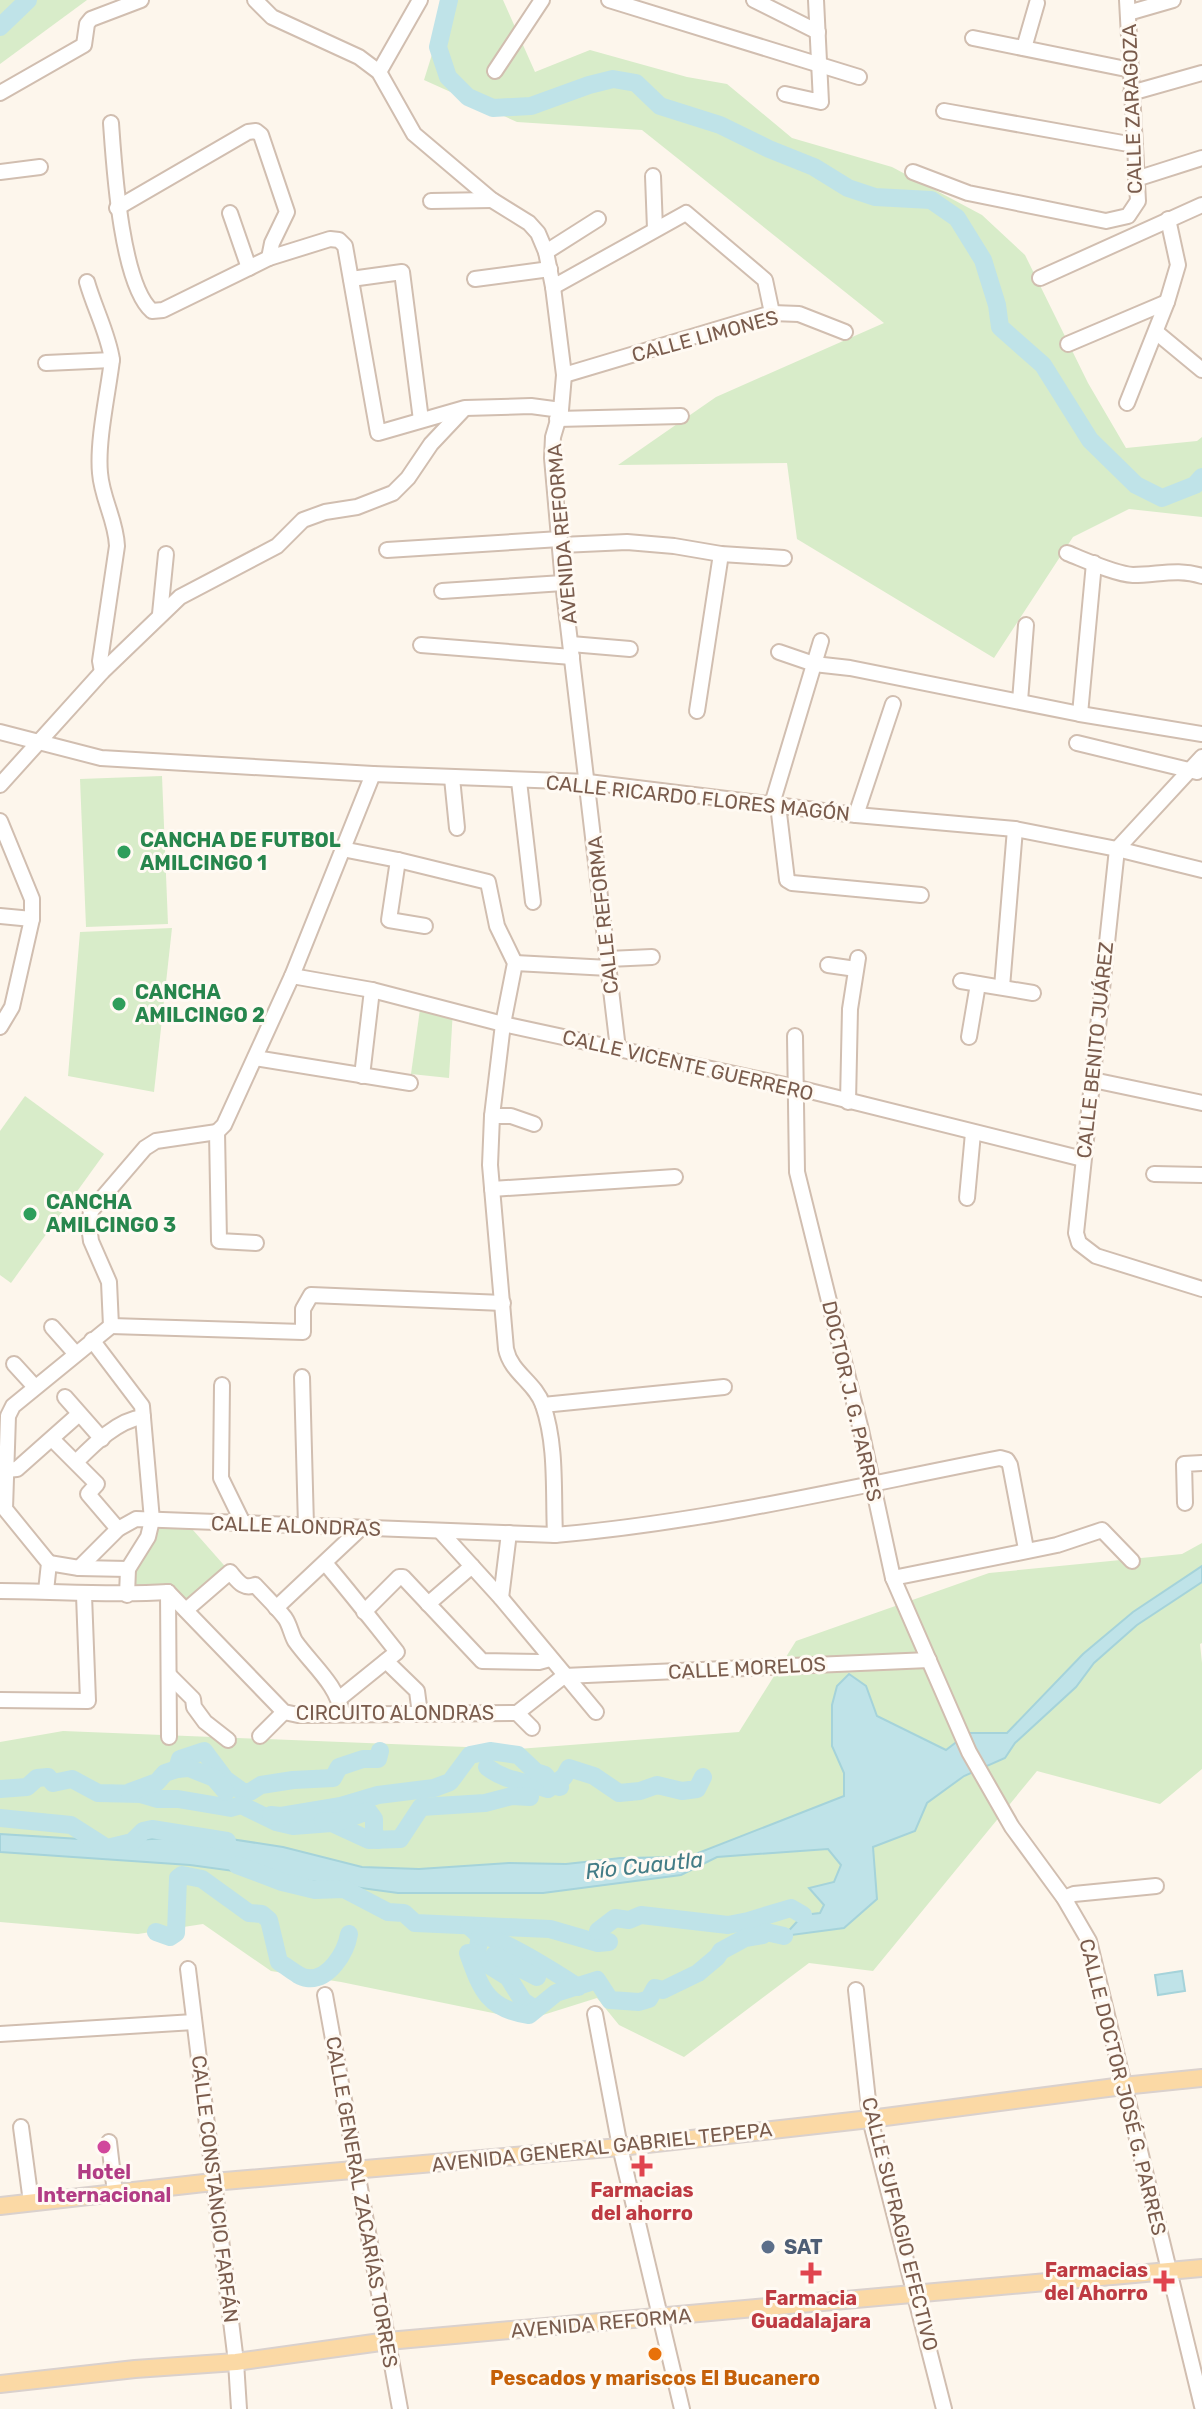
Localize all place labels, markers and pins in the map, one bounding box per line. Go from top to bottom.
place label: CANCHA DE FUTBOL AMILCINGO 1 [140,828,341,875]
marker: CANCHA DE FUTBOL AMILCINGO 1 [115,843,133,861]
place label: CANCHA AMILCINGO 2 [135,980,265,1027]
marker: CANCHA AMILCINGO 2 [110,995,128,1013]
place label: CANCHA AMILCINGO 3 [46,1190,176,1237]
marker: CANCHA AMILCINGO 3 [21,1205,39,1223]
marker: Hotel Internacional [95,2138,113,2156]
marker: Farmacias del ahorro [633,2157,651,2175]
place label: Hotel Internacional [37,2160,171,2207]
place label: Farmacias del ahorro [590,2178,694,2225]
place label: SAT [784,2235,823,2259]
marker: SAT [759,2238,777,2256]
place label: Farmacias del Ahorro [1044,2258,1148,2305]
marker: Farmacia Guadalajara [802,2264,820,2282]
marker: Farmacias del Ahorro [1155,2272,1173,2290]
place label: Farmacia Guadalajara [751,2286,871,2333]
marker: Pescados y mariscos El Bucanero [646,2345,664,2363]
place label: Pescados y mariscos El Bucanero [490,2366,820,2390]

